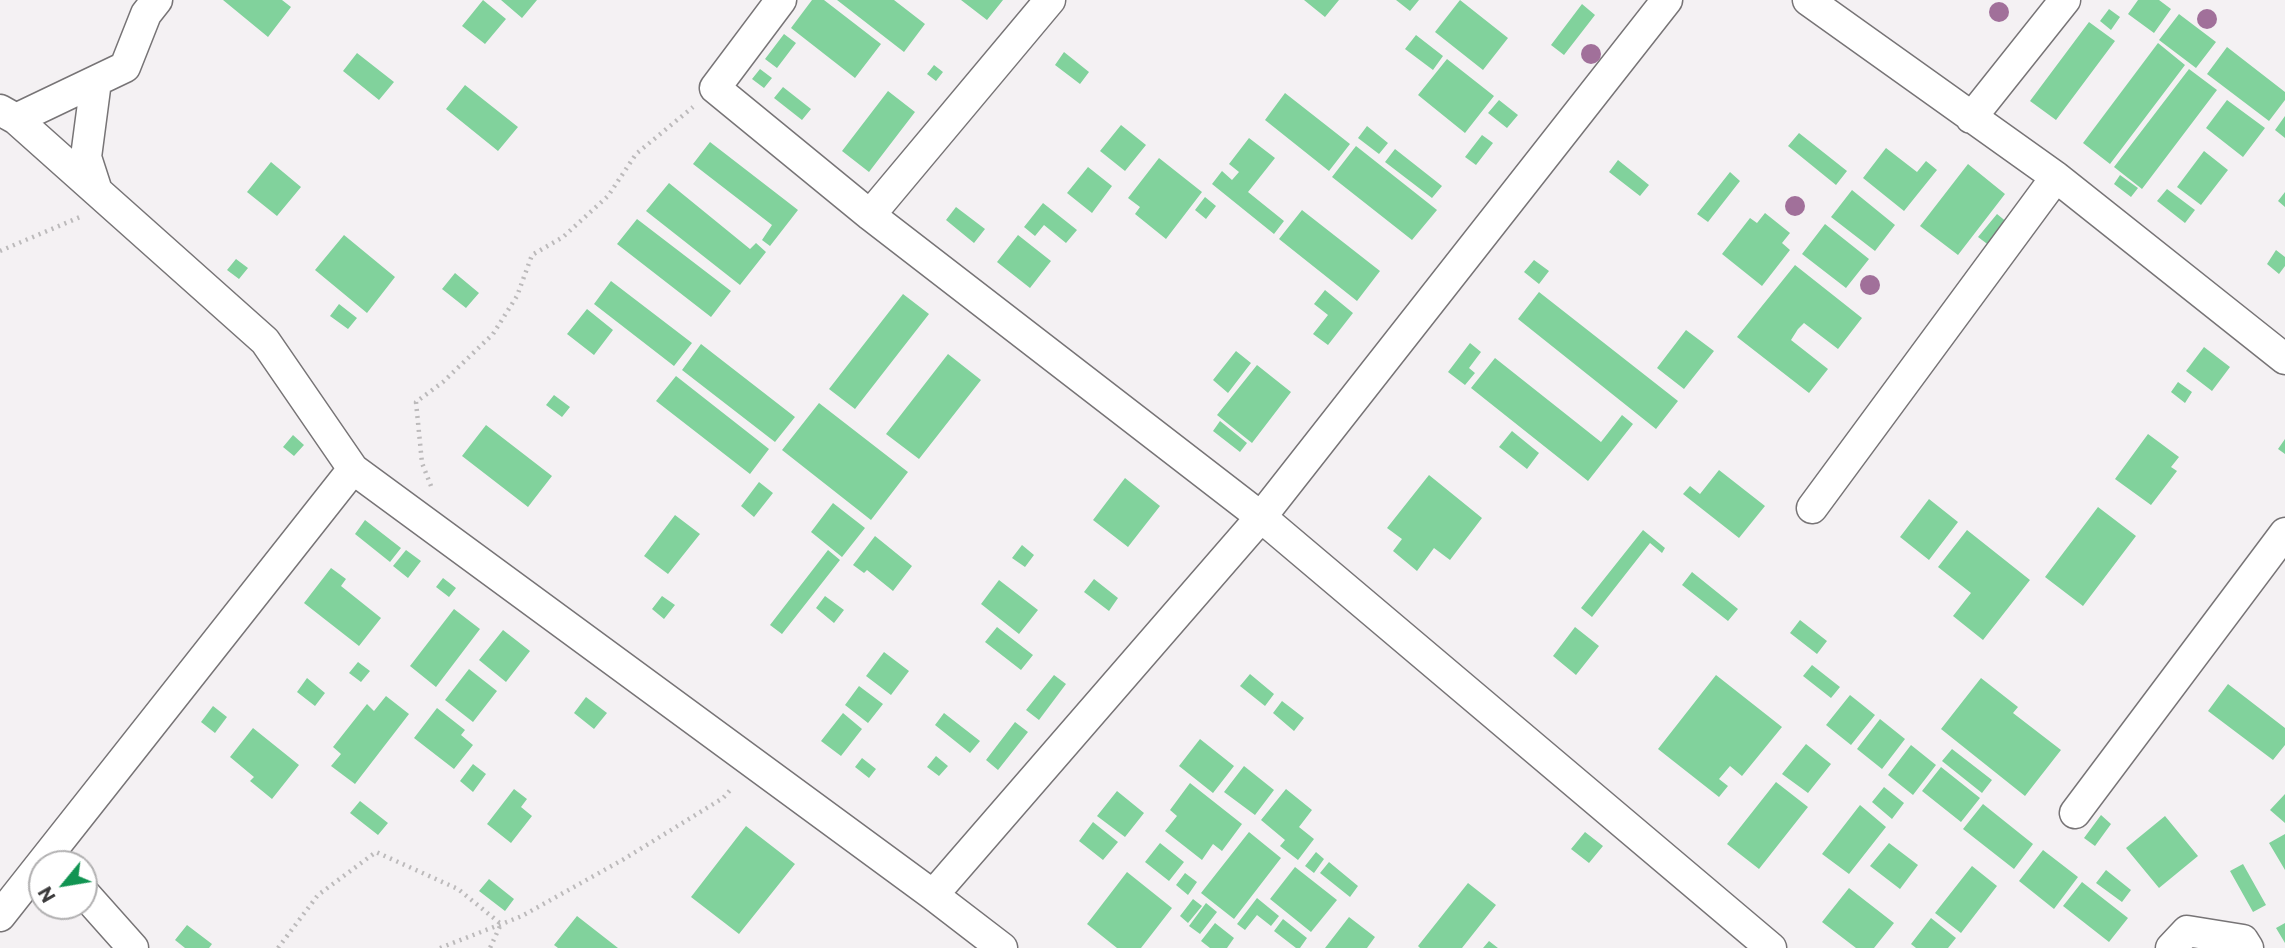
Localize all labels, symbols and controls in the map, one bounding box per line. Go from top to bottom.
north arrow [28,850,98,920]
text: N [33,883,60,907]

